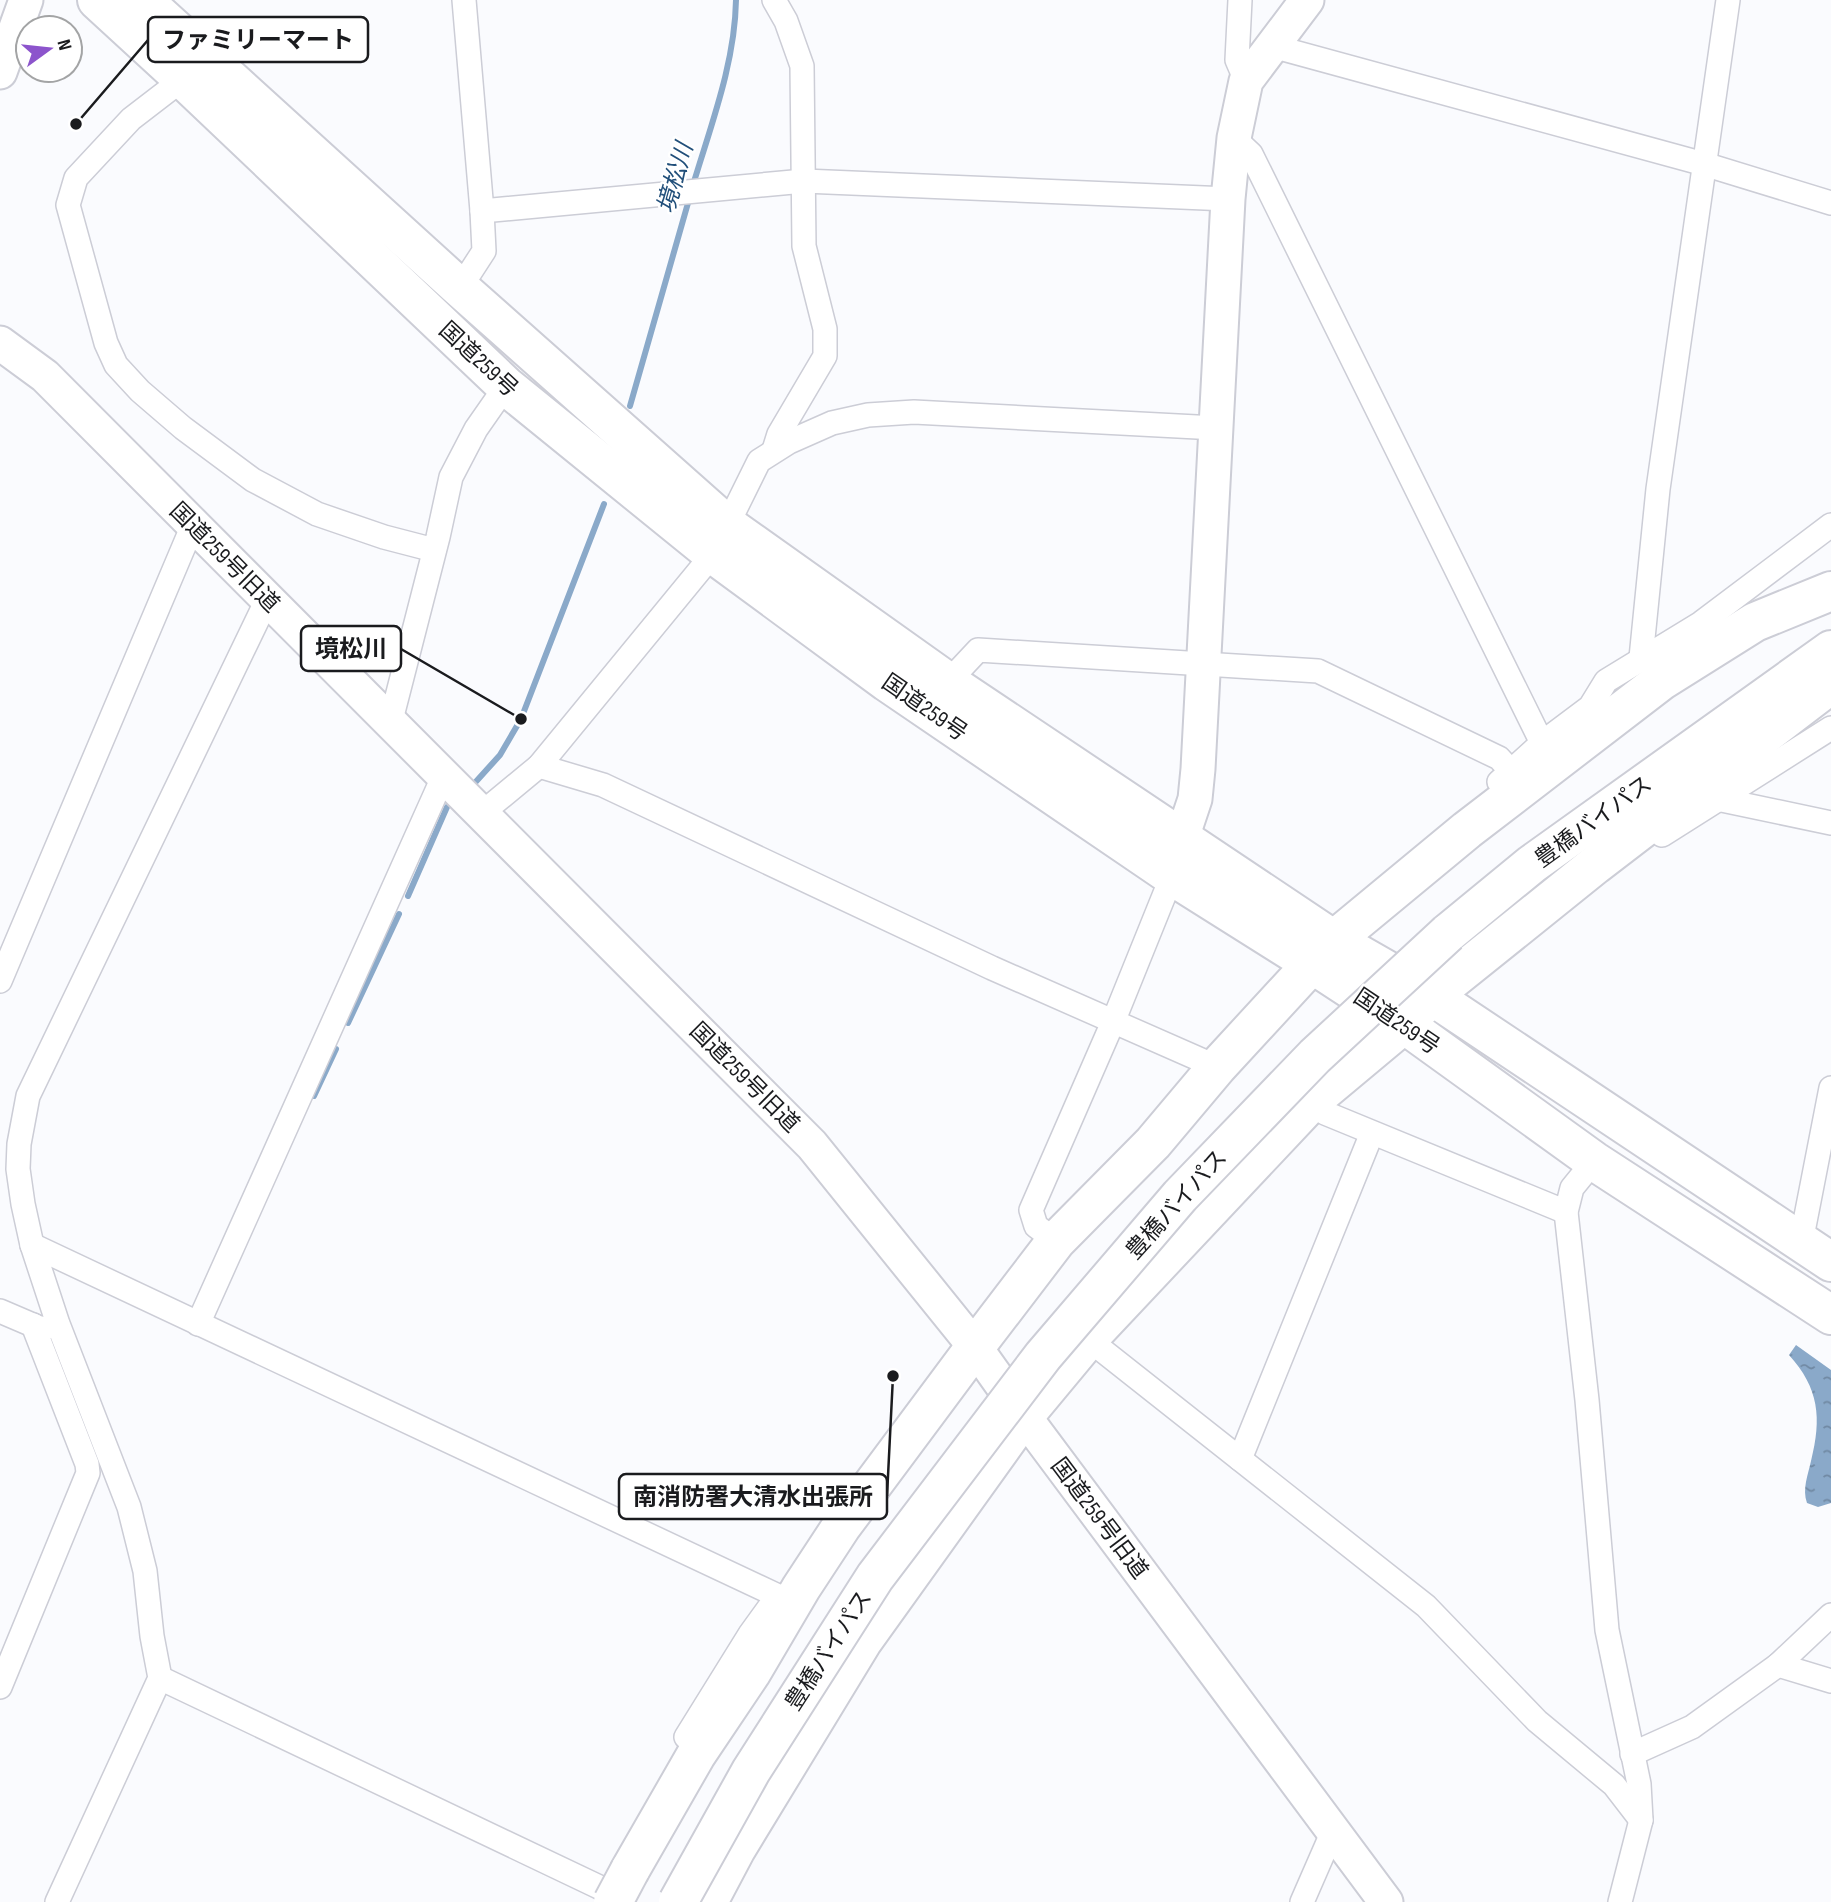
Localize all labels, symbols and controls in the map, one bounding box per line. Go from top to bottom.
north arrow [14,14,84,84]
callout: ファミリーマート [148,17,368,62]
text: ファミリーマート [162,26,354,55]
text: N [52,37,76,53]
water label: 境松川 [652,137,700,217]
street label: 国道259号 [433,316,524,403]
street label: 国道259号旧道 [164,497,285,618]
callout: 境松川 [301,626,401,671]
text: 境松川 [315,635,387,664]
street label: 国道259号 [876,668,973,747]
street label: 豊橋バイパス [1530,770,1657,874]
street label: 国道259号 [1348,983,1445,1061]
street label: 国道259号旧道 [684,1017,805,1138]
street label: 豊橋バイパス [1120,1144,1233,1265]
street label: 国道259号旧道 [1045,1453,1154,1584]
callout: 南消防署大清水出張所 [619,1474,887,1519]
text: 南消防署大清水出張所 [633,1483,873,1512]
street label: 豊橋バイパス [780,1585,878,1716]

